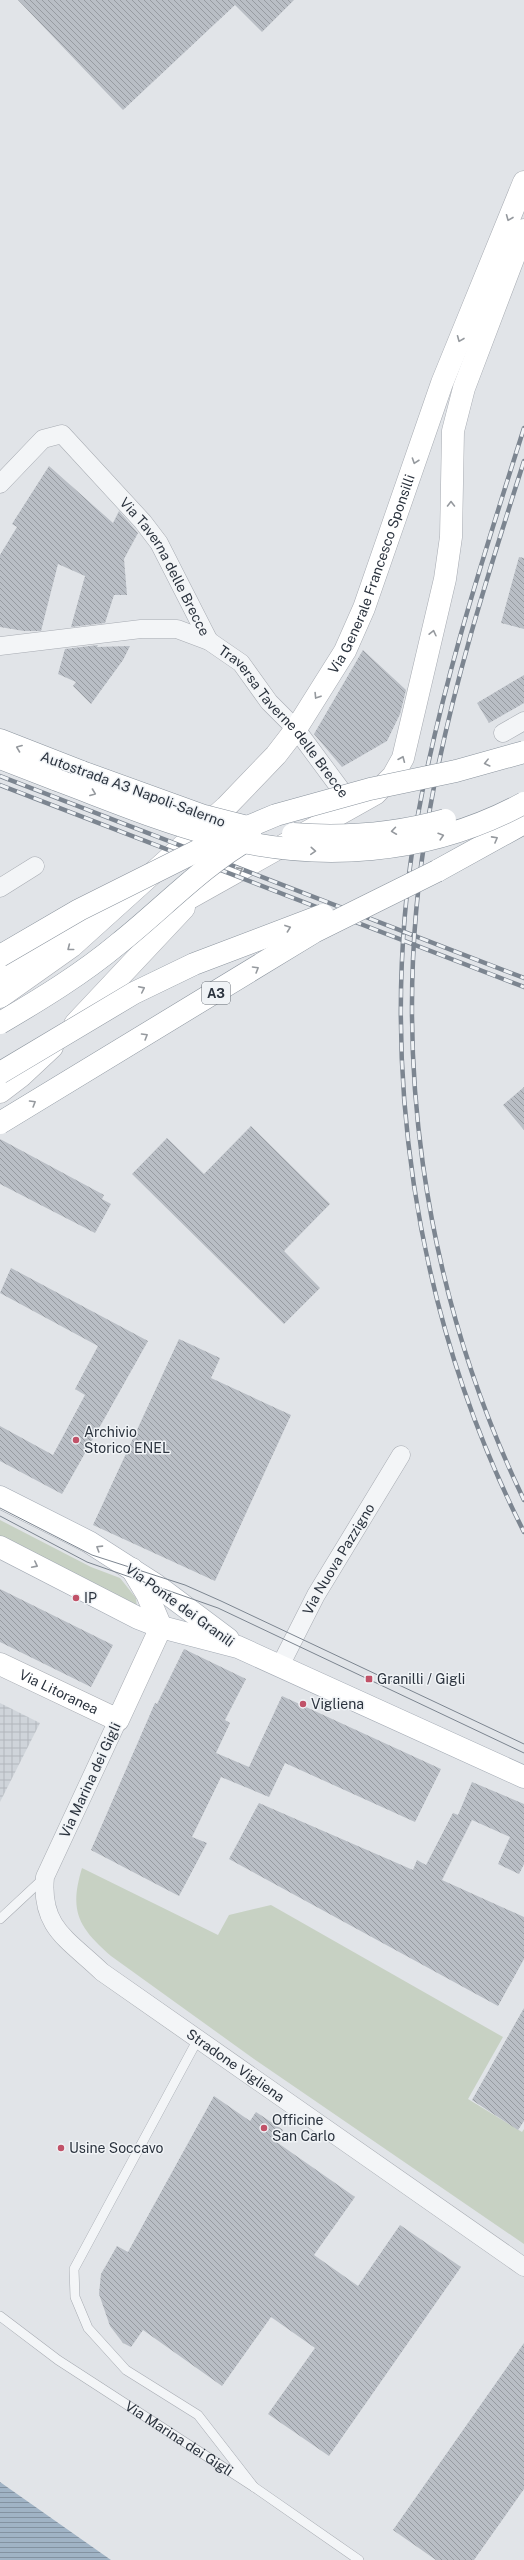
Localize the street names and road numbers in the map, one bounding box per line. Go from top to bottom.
street label: Via Generale Francesco Sponsilli [325,472,418,677]
street label: Via Taverna delle Brecce [117,494,213,638]
street label: Traversa Taverne delle Brecce [215,642,352,801]
street label: Autostrada A3 Napoli-Salerno [38,748,228,830]
road number: A3 [202,982,230,1004]
street label: Via Nuova Pazzigno [299,1500,378,1617]
street label: Via Ponte dei Granili [123,1560,237,1650]
street label: Via Litoranea [17,1666,101,1717]
street label: Via Marina dei Gigli [56,1720,124,1840]
street label: Stradone Vigliena [184,2026,288,2105]
street label: Via Marina dei Gigli [122,2398,236,2479]

